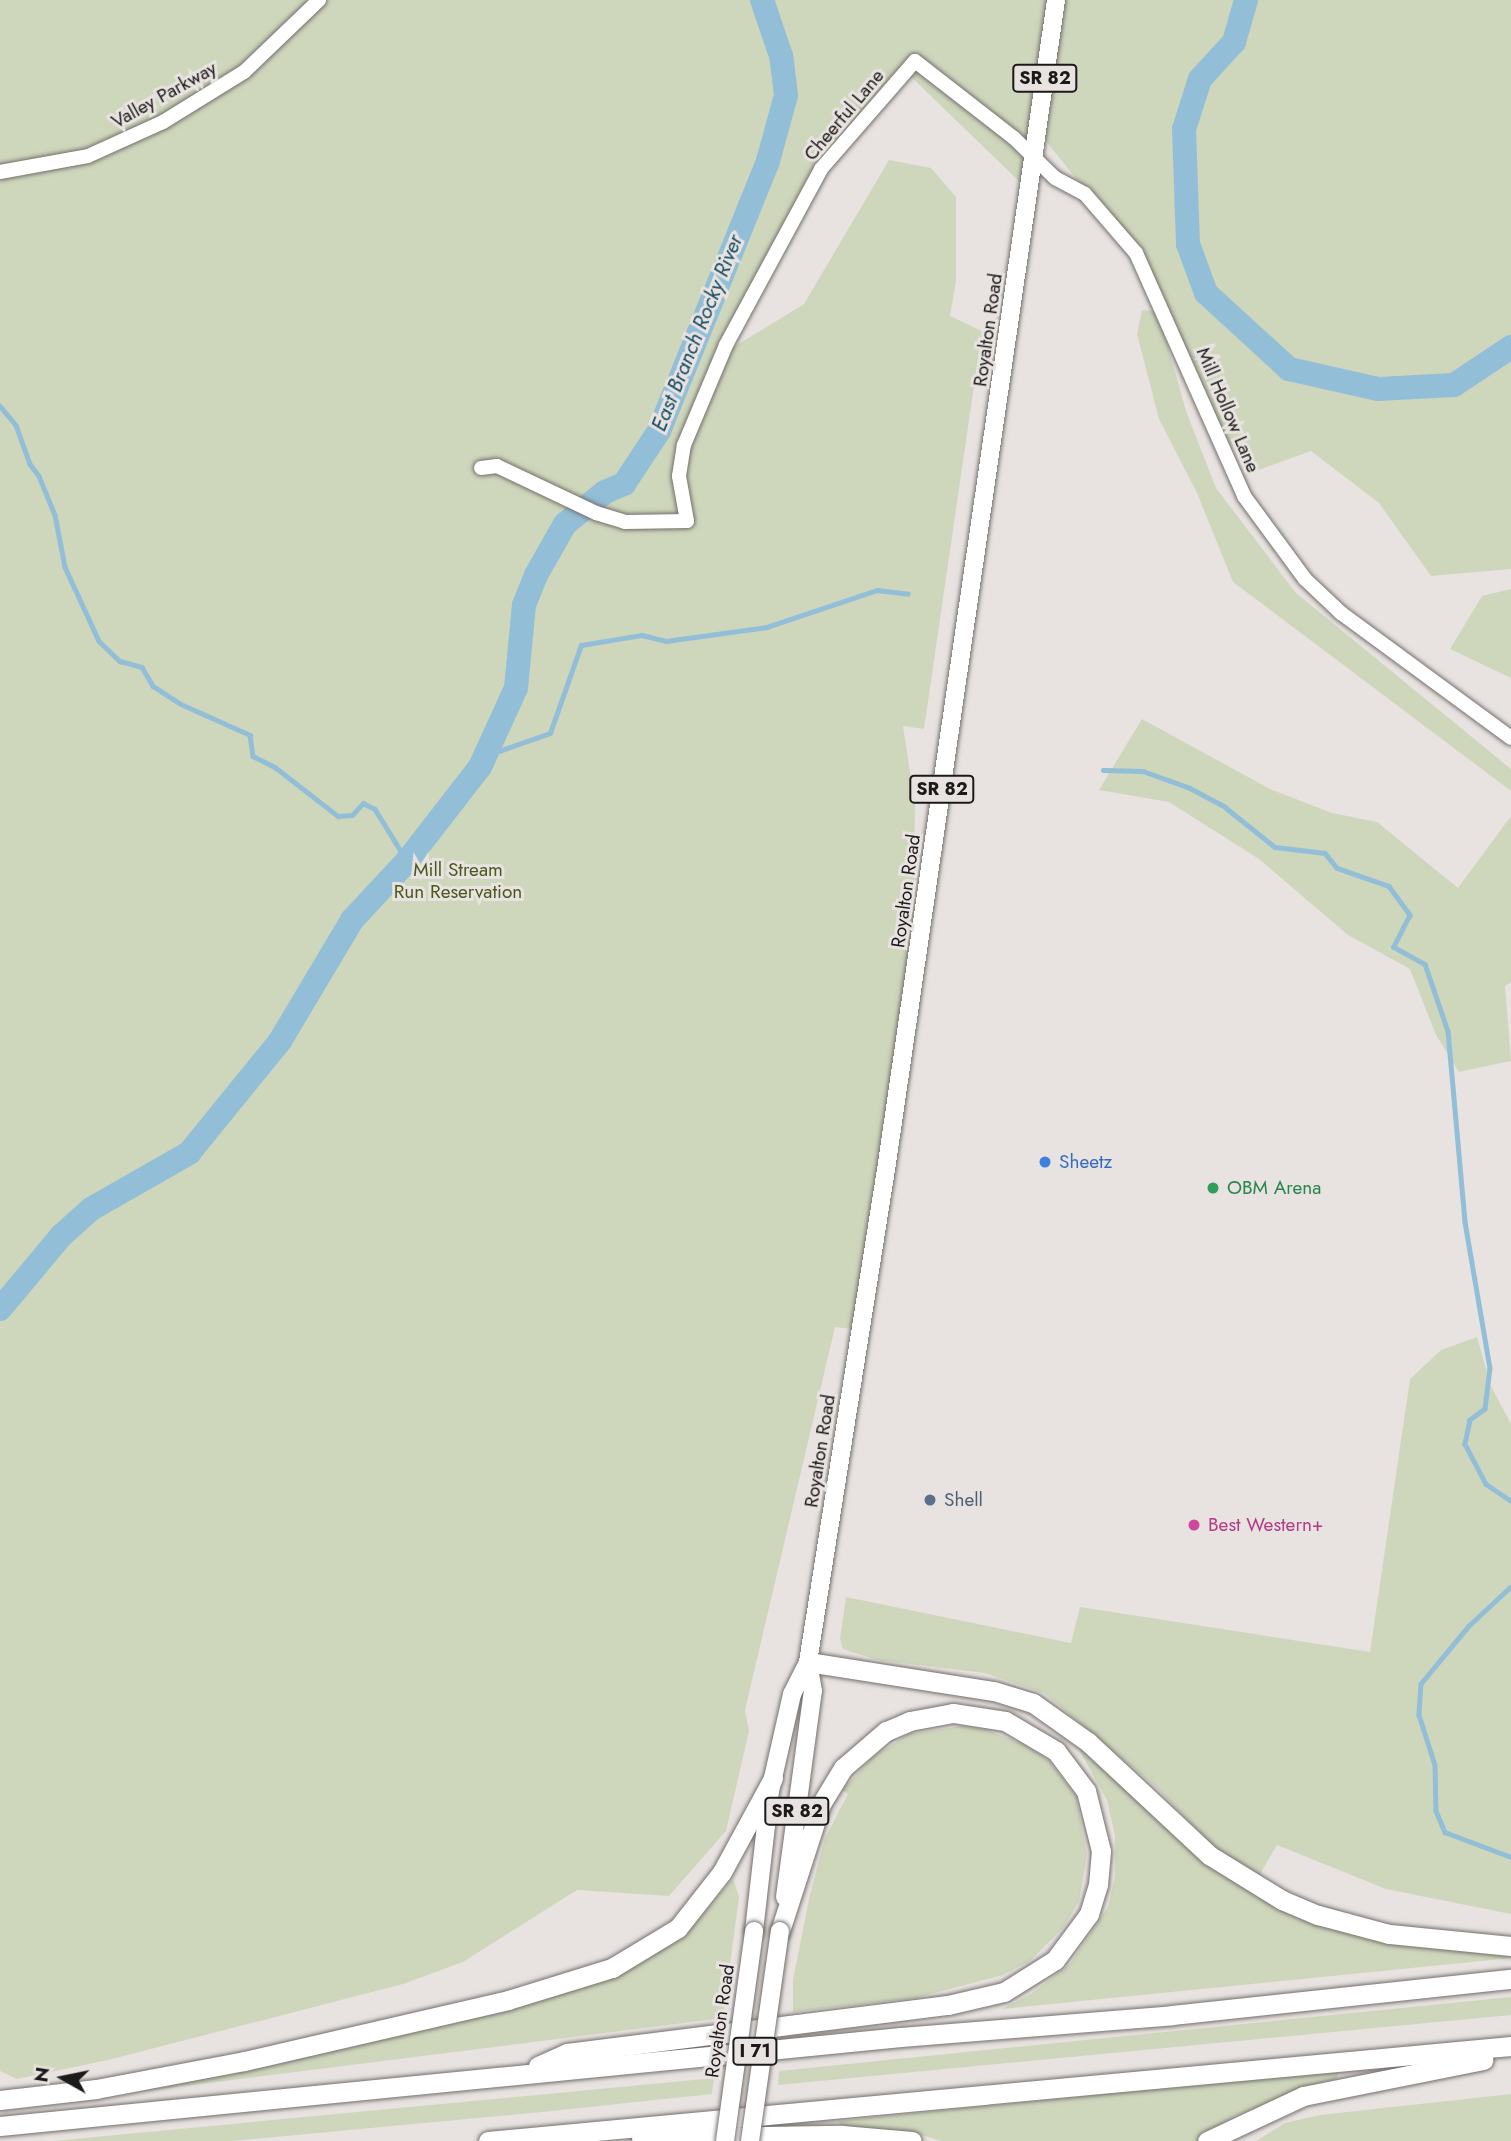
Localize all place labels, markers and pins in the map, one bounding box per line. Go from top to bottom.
place label: Sheetz [1059,1151,1112,1173]
marker: Sheetz [1037,1154,1053,1170]
place label: OBM Arena [1227,1177,1321,1199]
marker: OBM Arena [1205,1180,1221,1196]
place label: Shell [944,1489,983,1511]
marker: Shell [922,1492,938,1508]
place label: Best Western+ [1208,1514,1324,1536]
marker: Best Western+ [1186,1517,1202,1533]

